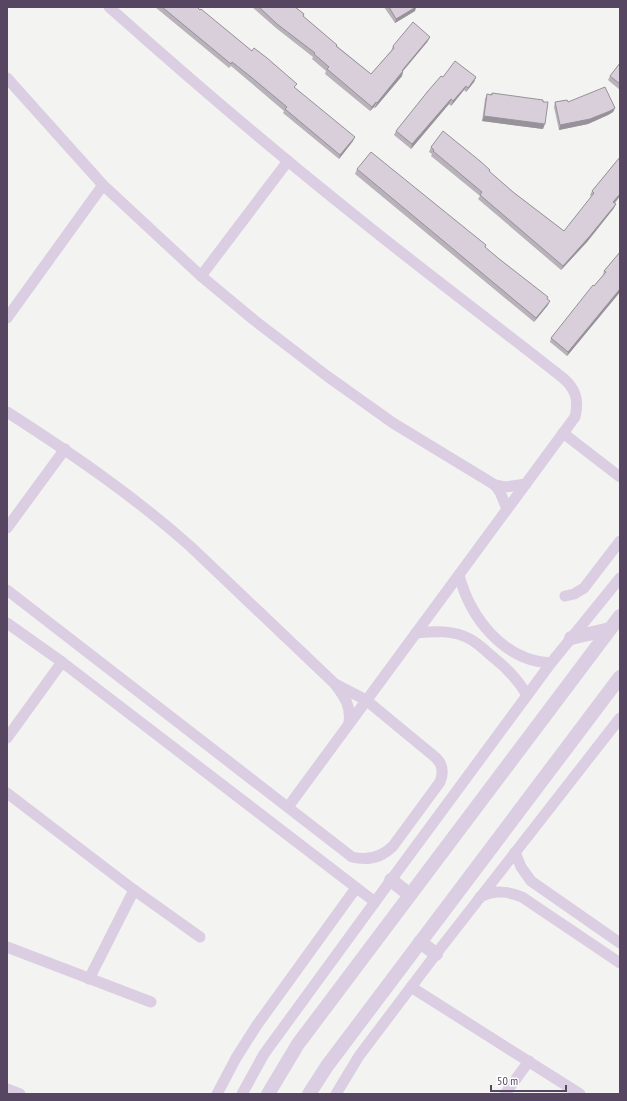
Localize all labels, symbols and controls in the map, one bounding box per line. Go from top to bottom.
scale bar [491,1067,566,1093]
text: 50 m [497,1073,518,1088]

